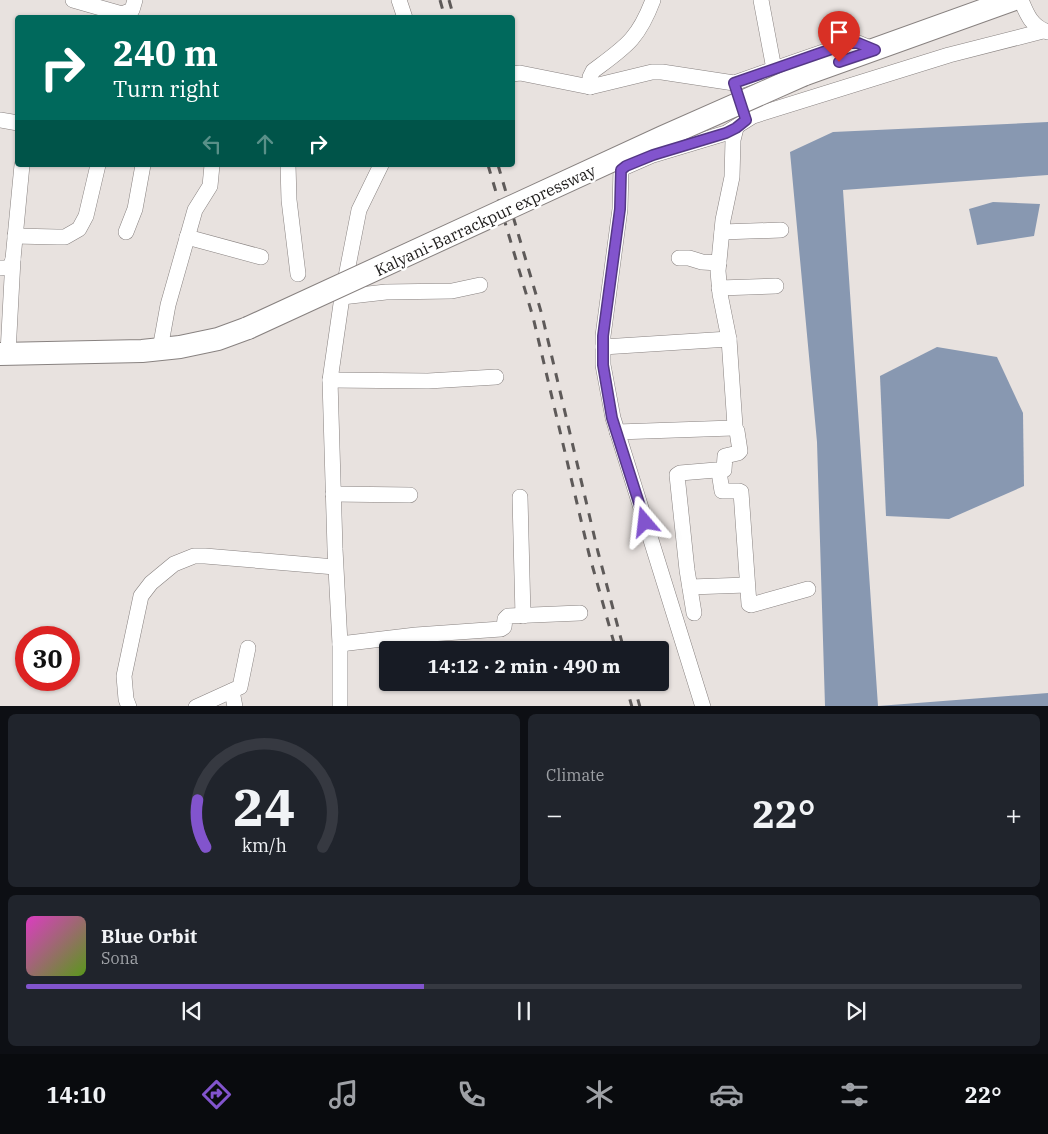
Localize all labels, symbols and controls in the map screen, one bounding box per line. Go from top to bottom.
pin [818,11,860,62]
icon: arrive [825,18,853,46]
text: 240 m [113,30,218,76]
icon: right [30,35,95,100]
text: Turn right [113,74,220,103]
icon: left [198,130,226,158]
icon: ahead [251,130,279,158]
icon: right [304,130,332,158]
street label: Kalyani-Barrackpur expressway [371,160,599,280]
position arrow [618,495,670,547]
speed limit sign: 30 [15,626,80,691]
text: 14:12 · 2 min · 490 m [428,654,620,678]
text: Climate [546,765,604,785]
text: 24 [233,773,295,840]
text: 22° [752,789,816,838]
text: − [546,796,563,833]
text: + [1005,796,1022,833]
text: km/h [241,834,287,857]
text: Blue Orbit [101,924,197,948]
text: Sona [101,948,138,968]
icon: previous [178,997,206,1025]
icon: pause [510,997,538,1025]
icon: next [842,997,870,1025]
icon: directions [199,1077,234,1112]
icon: music [326,1077,361,1112]
icon: phone [454,1077,489,1112]
icon: climate [582,1077,617,1112]
icon: car [709,1077,744,1112]
icon: filters [837,1077,872,1112]
text: 14:10 [46,1080,106,1109]
text: 22° [965,1080,1002,1109]

